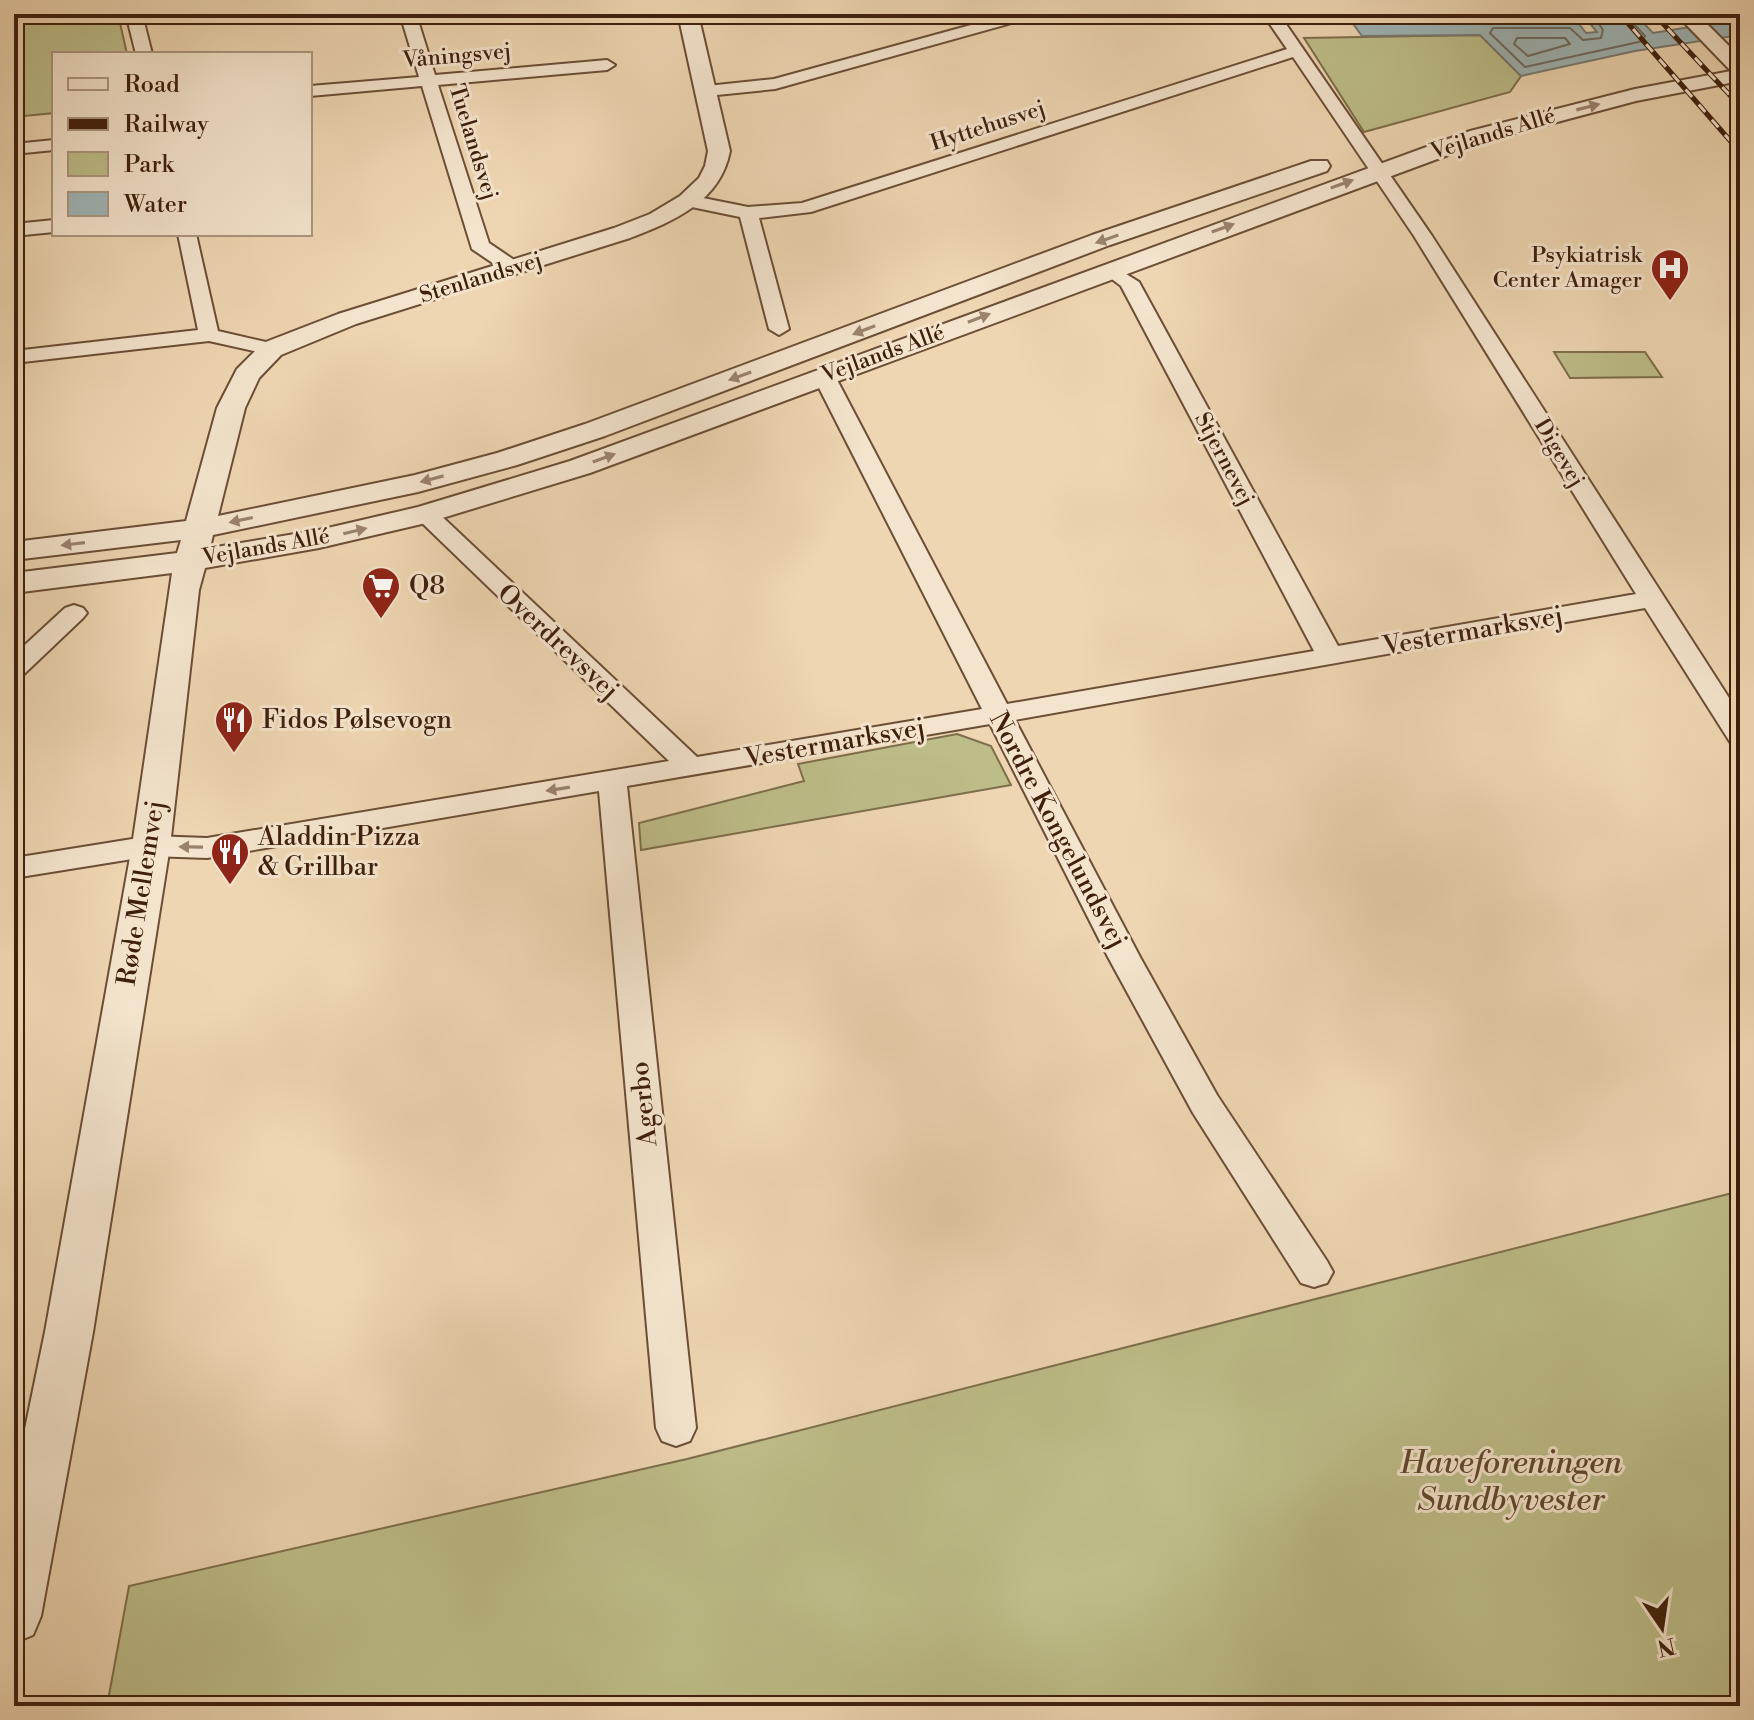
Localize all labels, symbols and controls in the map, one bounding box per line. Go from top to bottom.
street label: Våningsvej [401,38,512,74]
legend [52,52,312,236]
text: Road [124,70,180,100]
street label: Tuelandsvej [443,81,503,203]
street label: Hyttehusvej [927,95,1049,157]
one-way arrow [1575,100,1600,112]
street label: Vejlands Allé [1426,102,1559,166]
text: Railway [124,110,209,140]
text: Park [124,150,175,180]
one-way arrow [1330,178,1354,190]
text: Water [123,190,187,220]
one-way arrow [1211,221,1235,234]
one-way arrow [1095,233,1119,245]
place label: Psykiatrisk Center Amager [1493,242,1644,294]
street label: Stenlandsvej [416,247,546,309]
hospital icon: Psykiatrisk Center Amager [1649,247,1691,302]
one-way arrow [968,311,992,324]
street label: Vejlands Allé [817,319,948,389]
one-way arrow [852,324,876,337]
one-way arrow [728,370,752,383]
street label: Stjernevej [1188,408,1260,510]
street label: Digevej [1528,414,1590,492]
one-way arrow [593,451,617,464]
one-way arrow [419,473,444,485]
one-way arrow [228,514,253,527]
street label: Vejlands Allé [199,523,332,572]
one-way arrow [343,524,368,537]
one-way arrow [61,537,86,550]
supermarket icon: Q8 [360,565,402,620]
place label: Q8 [409,570,445,602]
street label: Overdrevsvej [490,577,626,707]
street label: Vestermarksvej [1379,599,1566,663]
restaurant icon: Fidos Pølsevogn [213,699,255,754]
place label: Fidos Pølsevogn [262,704,452,736]
street label: Nordre Kongelundsvej [982,706,1134,954]
street label: Vestermarksvej [741,711,928,775]
one-way arrow [546,783,571,795]
street label: Røde Mellemvej [111,798,171,988]
place label: Aladdin Pizza & Grillbar [257,821,421,883]
restaurant icon: Aladdin Pizza & Grillbar [209,831,251,886]
one-way arrow [178,841,203,854]
street label: Agerbo [624,1060,664,1149]
park label: Haveforeningen Sundbyvester [1399,1443,1623,1520]
north arrow [1622,1588,1702,1668]
text: N [1654,1631,1678,1661]

